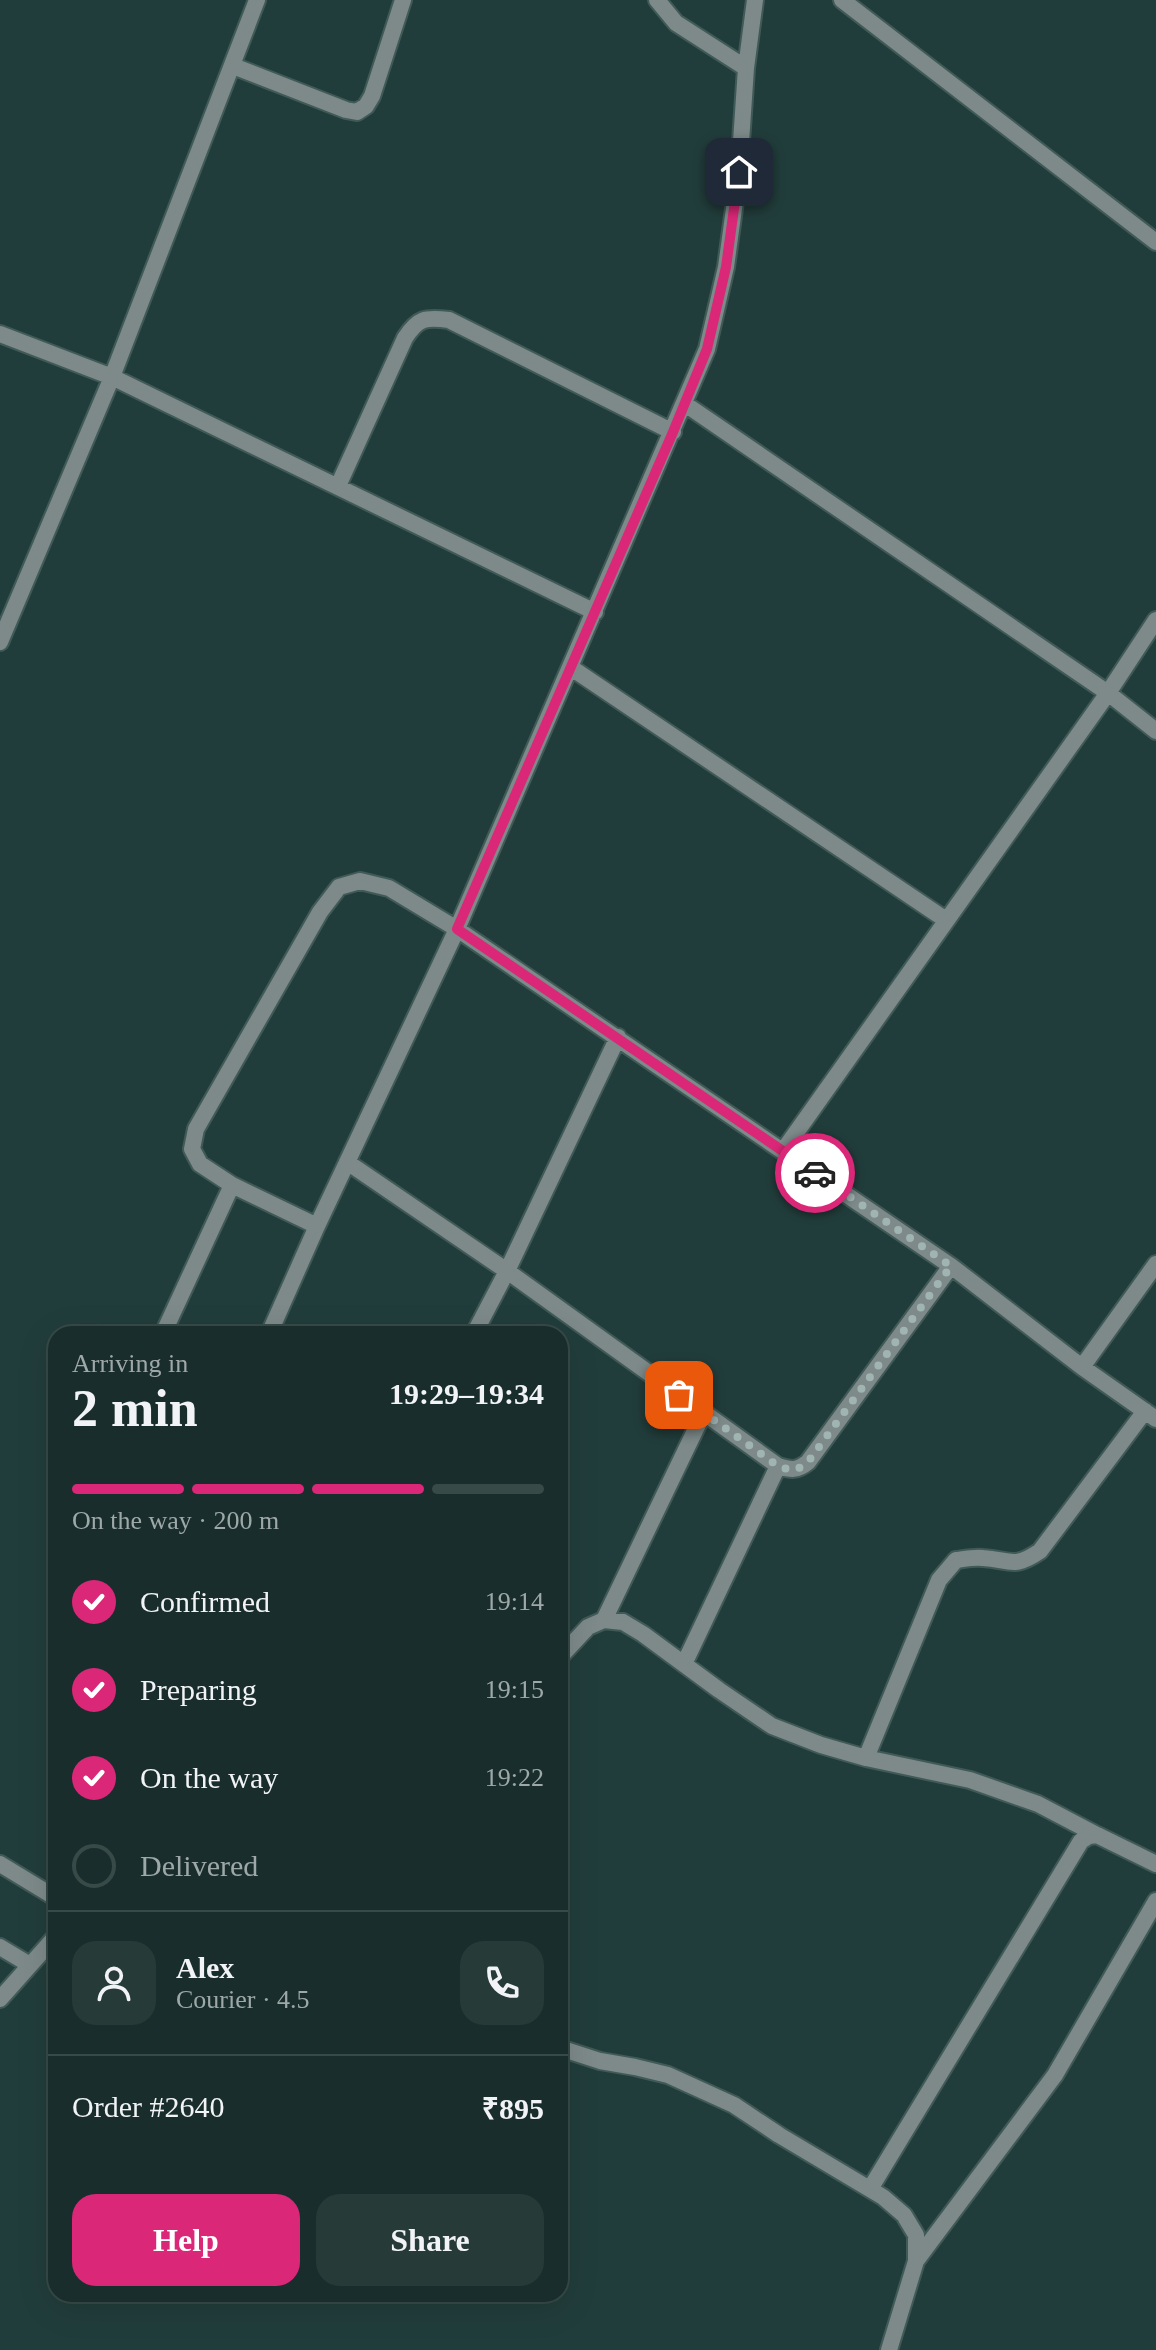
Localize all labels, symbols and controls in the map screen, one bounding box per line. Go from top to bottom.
pin [705,138,773,206]
icon: home [717,150,761,194]
courier [775,1133,855,1213]
icon: car [793,1151,837,1195]
text: Arriving in [72,1349,188,1378]
pin [645,1361,713,1429]
icon: bag [657,1373,701,1417]
text: 19:29–19:34 [389,1377,544,1410]
text: 2 min [72,1380,198,1437]
text: On the way · 200 m [72,1506,279,1535]
icon: check [72,1580,116,1624]
text: Confirmed [140,1585,270,1618]
text: 19:14 [485,1587,544,1616]
icon: check [72,1668,116,1712]
text: Preparing [140,1673,257,1706]
text: 19:15 [485,1675,544,1704]
icon: check [72,1756,116,1800]
text: On the way [140,1761,278,1794]
text: 19:22 [485,1763,544,1792]
text: Delivered [140,1849,258,1882]
button: person [72,1941,156,2025]
button: phone [460,1941,544,2025]
text: Alex [176,1951,234,1984]
text: Courier · 4.5 [176,1985,310,2014]
text: Order #2640 [72,2090,224,2123]
text: ₹895 [482,2092,544,2125]
button: Help [72,2194,300,2286]
button: Share [316,2194,544,2286]

